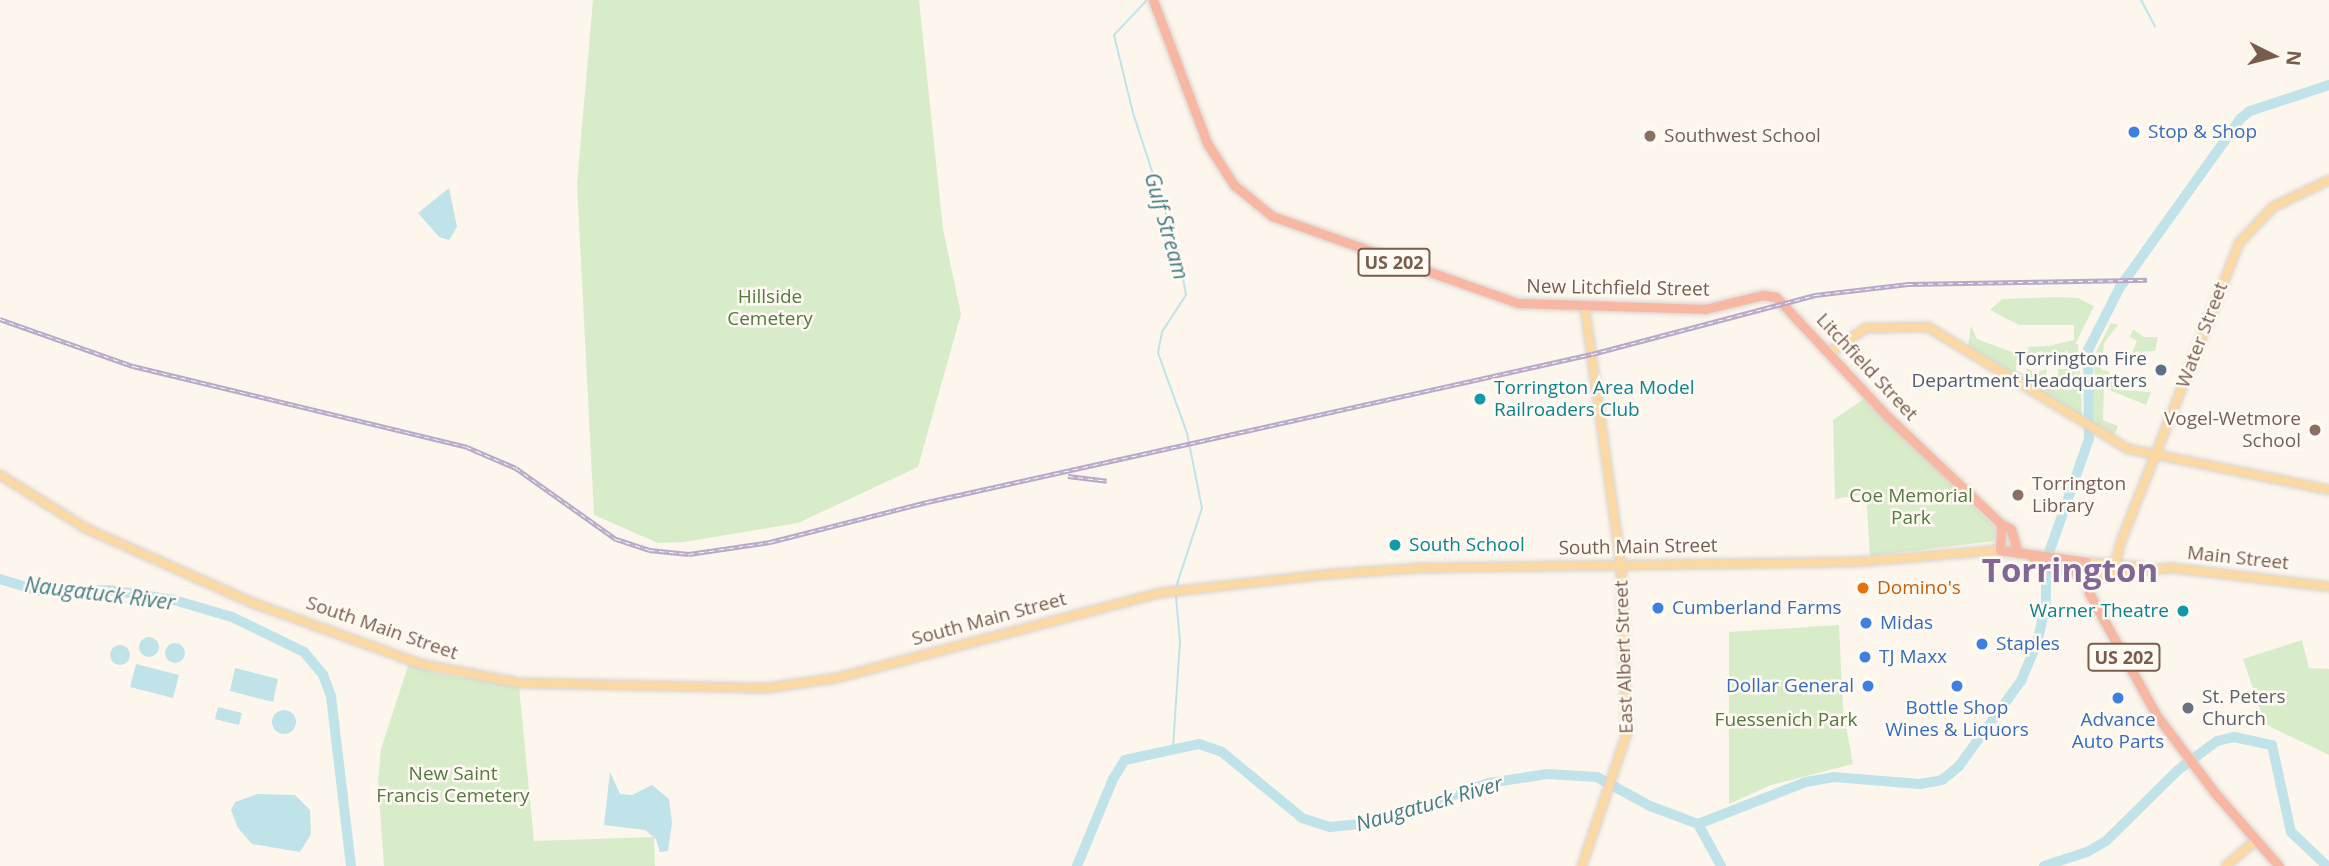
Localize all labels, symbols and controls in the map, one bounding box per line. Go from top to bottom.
north arrow [2238,21,2308,91]
text: N [2280,49,2308,67]
place label: Stop & Shop [2148,121,2257,143]
marker: Stop & Shop [2126,124,2142,140]
place label: Southwest School [1664,125,1821,147]
marker: Southwest School [1642,128,1658,144]
water label: Gulf Stream [1140,170,1194,282]
road number: US 202 [1357,248,1431,276]
street label: New Litchfield Street [1526,275,1710,301]
street label: Water Street [2171,279,2233,391]
park label: Hillside Cemetery [727,286,813,330]
street label: Litchfield Street [1811,309,1923,425]
place label: Torrington Fire Department Headquarters [1911,348,2147,392]
marker: Torrington Fire Department Headquarters [2153,362,2169,378]
place label: Torrington Area Model Railroaders Club [1494,377,1695,421]
marker: Torrington Area Model Railroaders Club [1472,391,1488,407]
place label: Vogel-Wetmore School [2164,408,2301,452]
marker: Vogel-Wetmore School [2307,422,2323,438]
place label: Torrington Library [2032,473,2126,517]
park label: Coe Memorial Park [1849,485,1973,529]
marker: Torrington Library [2010,487,2026,503]
place label: South School [1409,534,1525,556]
street label: South Main Street [1558,534,1718,560]
marker: South School [1387,537,1403,553]
street label: Main Street [2186,541,2290,575]
district label: Torrington [1982,550,2158,590]
water label: Naugatuck River [23,571,177,615]
place label: Domino's [1877,577,1961,599]
street label: East Albert Street [1610,580,1638,734]
marker: Domino's [1855,580,1871,596]
street label: South Main Street [909,587,1069,651]
street label: South Main Street [303,591,461,665]
place label: Cumberland Farms [1672,597,1842,619]
marker: Cumberland Farms [1650,600,1666,616]
place label: Warner Theatre [2030,600,2169,622]
marker: Warner Theatre [2175,603,2191,619]
place label: Midas [1880,612,1933,634]
marker: Midas [1858,615,1874,631]
place label: Staples [1996,633,2060,655]
marker: Staples [1974,636,1990,652]
road number: US 202 [2087,642,2161,672]
place label: TJ Maxx [1879,646,1947,668]
marker: TJ Maxx [1857,649,1873,665]
place label: Dollar General [1726,675,1854,697]
marker: Dollar General [1860,678,1876,694]
marker: Bottle Shop Wines & Liquors [1949,678,1965,694]
place label: St. Peters Church [2202,686,2285,730]
marker: Advance Auto Parts [2110,690,2126,706]
place label: Bottle Shop Wines & Liquors [1885,697,2029,741]
marker: St. Peters Church [2180,700,2196,716]
park label: Fuessenich Park [1715,709,1857,731]
place label: Advance Auto Parts [2072,709,2164,753]
park label: New Saint Francis Cemetery [376,763,530,807]
water label: Naugatuck River [1353,770,1505,836]

